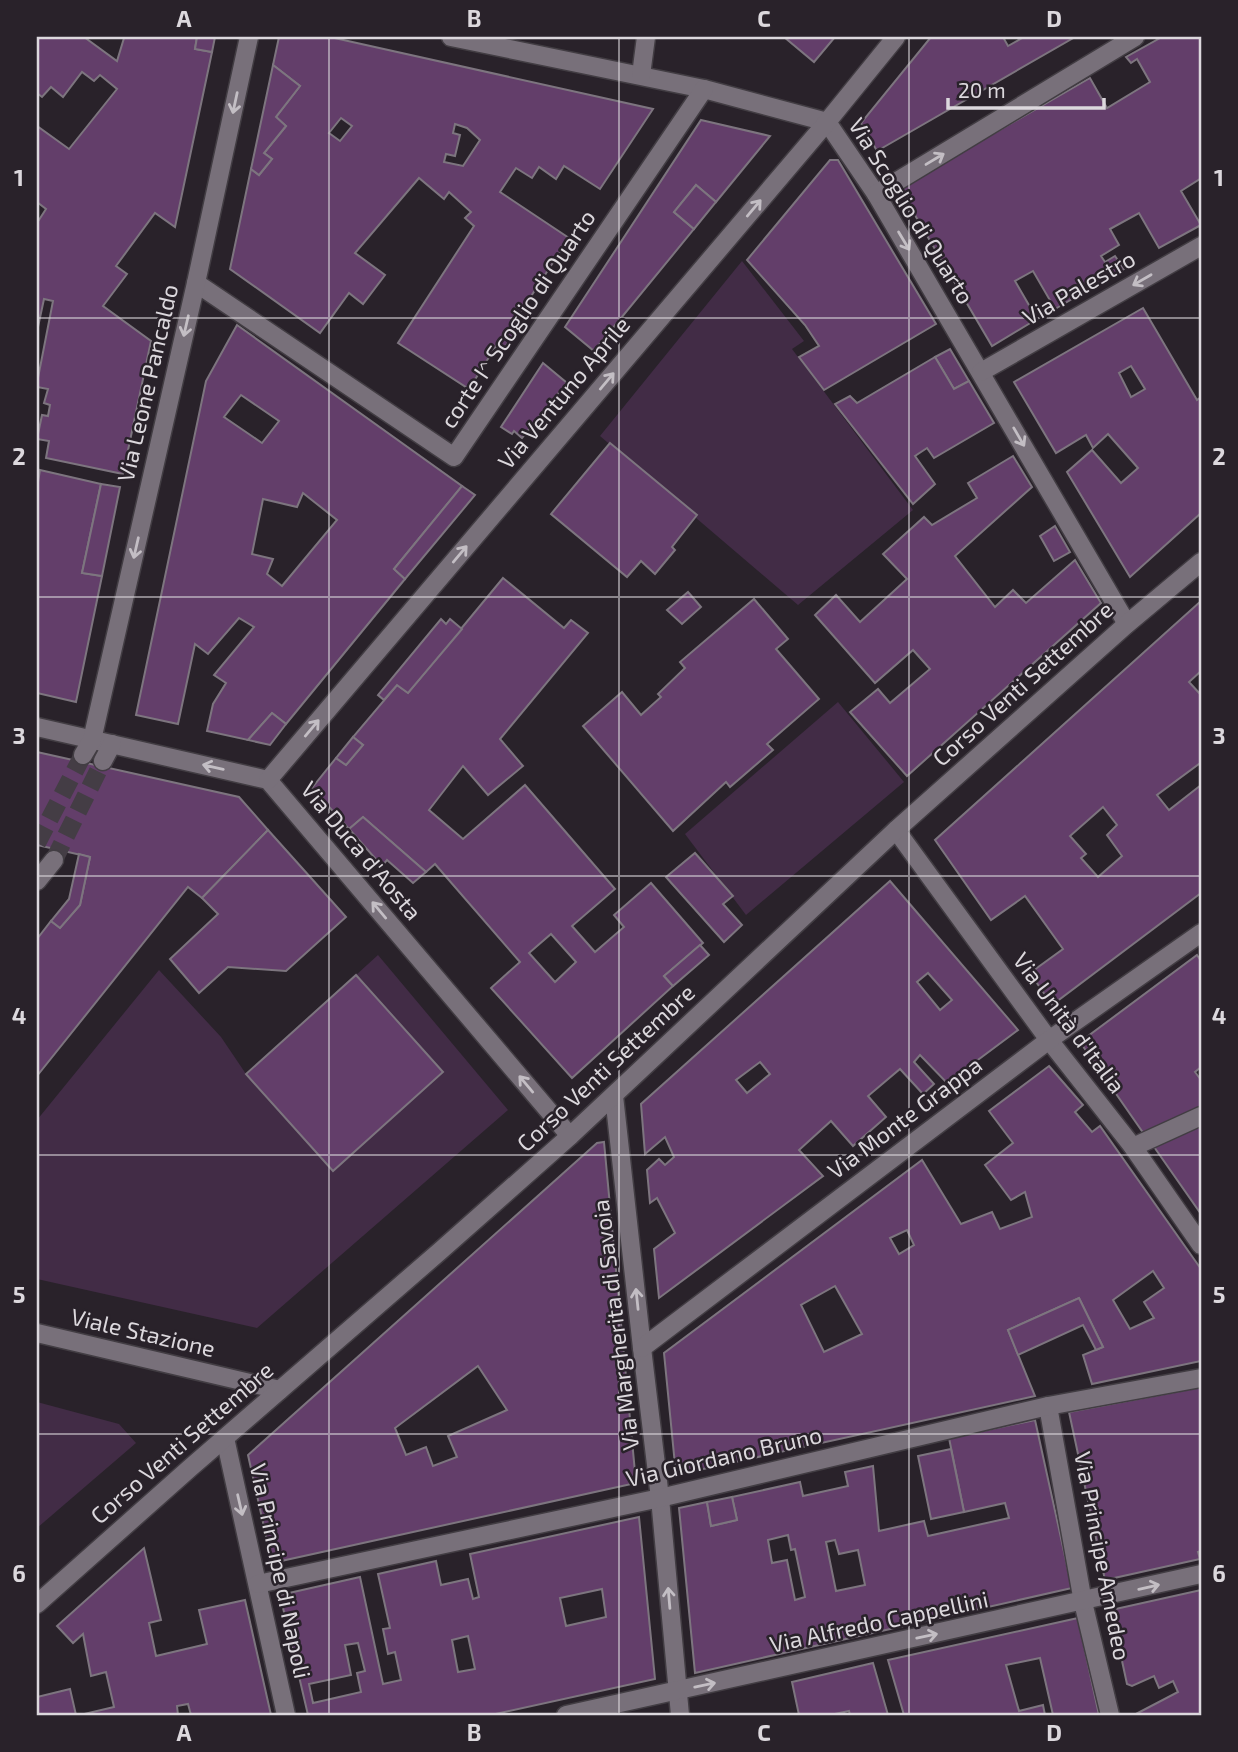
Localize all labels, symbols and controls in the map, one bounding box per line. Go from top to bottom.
text: A [176,4,192,32]
text: B [467,4,481,32]
text: C [757,4,771,32]
text: D [1046,4,1062,32]
scale bar [948,66,1103,110]
text: 20 m [958,77,1006,102]
one-way arrow [228,91,241,114]
street label: Via Scoglio di Quarto [843,112,980,309]
one-way arrow [924,151,944,165]
text: 1 [14,163,24,191]
text: 1 [1214,163,1224,191]
one-way arrow [746,199,762,217]
street label: corte I^ Scoglio di Quarto [434,204,601,433]
one-way arrow [897,230,911,250]
street label: Via Palestro [1017,244,1140,331]
one-way arrow [1132,274,1153,287]
street label: Via Leone Pancaldo [111,281,183,484]
street label: Via Ventuno Aprile [491,310,635,474]
one-way arrow [179,314,192,337]
one-way arrow [599,372,615,390]
one-way arrow [1013,426,1026,447]
text: 2 [12,442,26,470]
text: 2 [1212,442,1226,470]
one-way arrow [129,536,142,558]
one-way arrow [452,546,467,564]
street label: Corso Venti Settembre [926,595,1118,772]
one-way arrow [304,719,320,737]
text: 3 [12,721,26,749]
text: 3 [1212,721,1226,749]
one-way arrow [202,760,225,773]
street label: Via Duca d'Aosta [296,775,428,925]
one-way arrow [371,901,387,919]
street label: Via Unità d'Italia [1008,947,1132,1098]
street label: Corso Venti Settembre [511,978,700,1157]
text: 4 [12,1001,26,1029]
text: 4 [1212,1001,1226,1029]
street label: Via Monte Grappa [822,1050,987,1184]
one-way arrow [518,1075,534,1093]
street label: Via Margherita di Savoia [586,1198,644,1452]
text: 5 [13,1280,25,1308]
text: 5 [1213,1280,1225,1308]
one-way arrow [630,1288,643,1311]
street label: Viale Stazione [68,1302,218,1362]
street label: Corso Venti Settembre [84,1355,278,1529]
street label: Via Giordano Bruno [623,1420,824,1492]
street label: Via Principe Amedeo [1069,1449,1137,1663]
street label: Via Principe di Napoli [245,1461,317,1681]
one-way arrow [234,1493,247,1515]
text: 6 [12,1559,26,1587]
text: 6 [1212,1559,1226,1587]
one-way arrow [1137,1579,1160,1593]
street label: Via Alfredo Cappellini [767,1584,991,1658]
one-way arrow [662,1588,675,1610]
one-way arrow [915,1629,938,1642]
one-way arrow [693,1677,716,1691]
text: A [176,1718,192,1746]
text: B [467,1718,481,1746]
text: C [757,1718,771,1746]
text: D [1046,1718,1062,1746]

